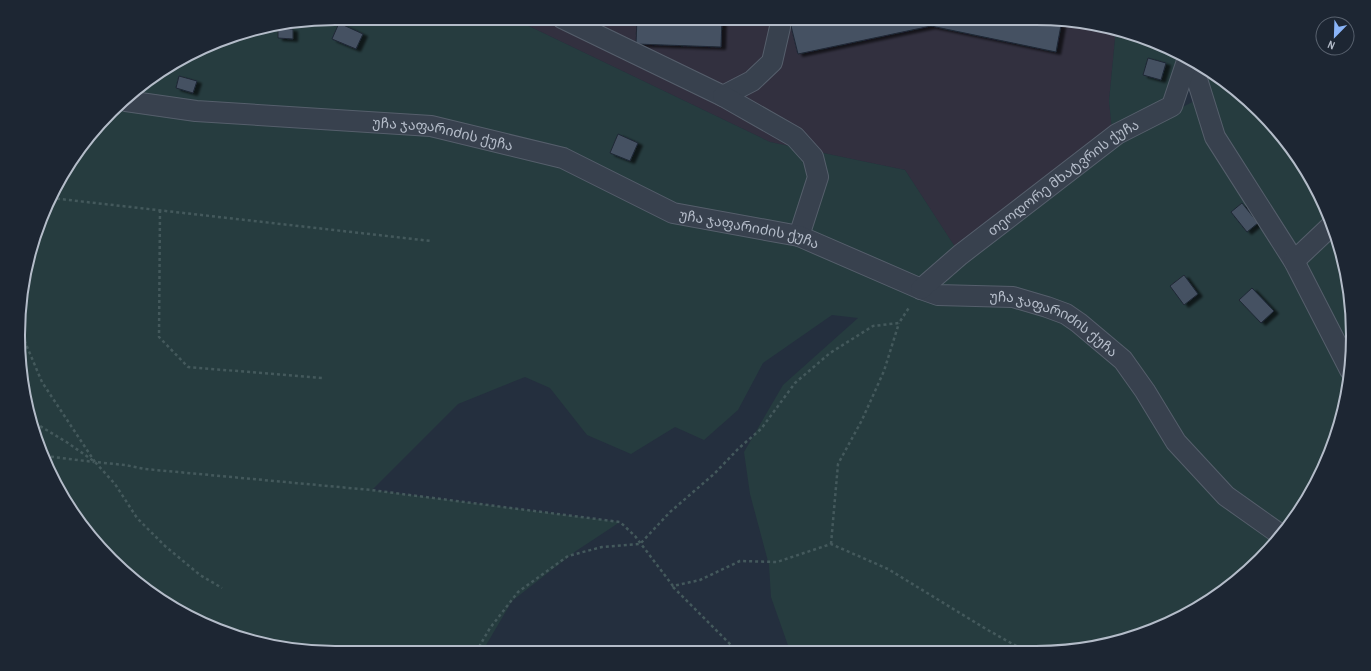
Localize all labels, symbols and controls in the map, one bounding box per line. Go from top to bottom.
north arrow [1315,16,1355,56]
text: N [1325,37,1337,53]
street label: უჩა ჯაფარიძის ქუჩა [372,113,515,155]
street label: თეოდორე მხატვრის ქუჩა [984,115,1142,240]
street label: უჩა ჯაფარიძის ქუჩა [678,205,822,253]
street label: უჩა ჯაფარიძის ქუჩა [989,287,1121,361]

